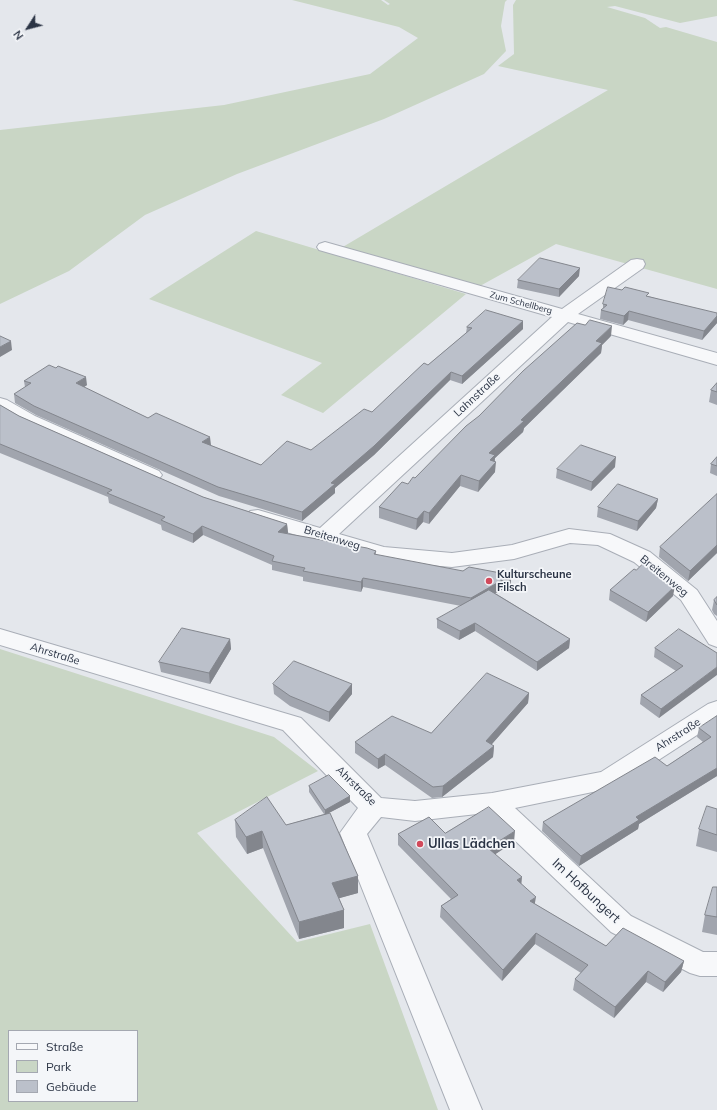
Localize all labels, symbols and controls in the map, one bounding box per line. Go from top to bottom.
north arrow [8,8,48,48]
text: N [10,28,26,43]
street label: Zum Schellberg [489,289,553,317]
street label: Lahnstraße [451,370,503,420]
street label: Breitenweg [302,523,362,553]
street label: Breitenweg [637,553,691,599]
place label: Kulturscheune Filsch [497,568,572,594]
marker: Kulturscheune Filsch [484,576,494,586]
street label: Ahrstraße [29,640,81,668]
street label: Ahrstraße [653,716,703,754]
street label: Ahrstraße [333,763,379,809]
place label: Ullas Lädchen [428,836,515,852]
marker: Ullas Lädchen [415,839,425,849]
street label: Im Hofbungert [549,856,623,926]
legend [8,1030,138,1102]
text: Straße [46,1039,83,1054]
text: Park [46,1059,71,1074]
text: Gebäude [46,1079,96,1094]

